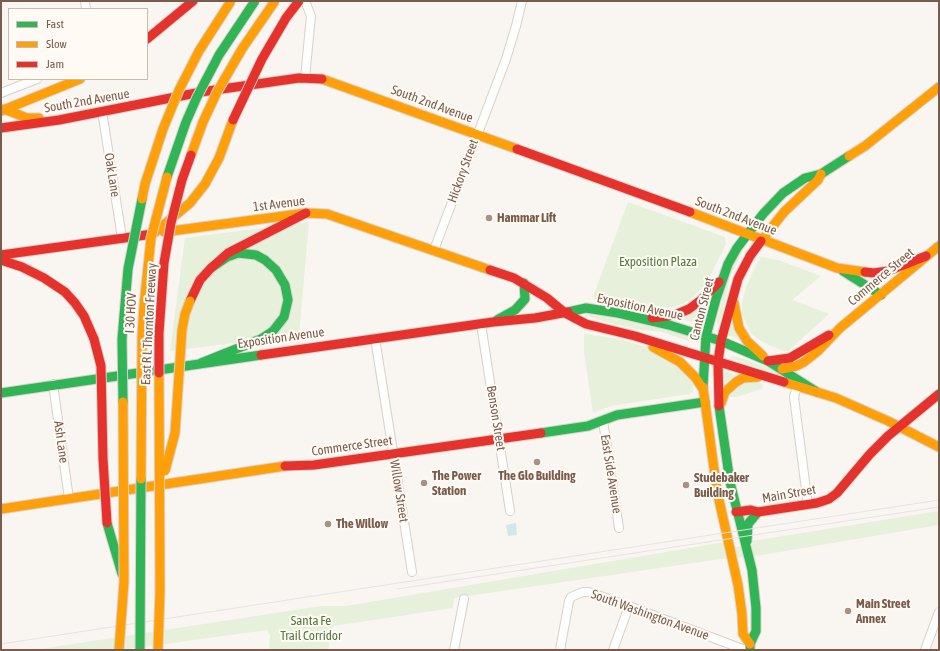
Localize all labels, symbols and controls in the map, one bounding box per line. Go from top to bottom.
legend [8,8,148,80]
text: Fast [46,17,64,31]
text: Slow [46,37,67,51]
text: Jam [46,57,64,71]
street label: South 2nd Avenue [389,82,475,126]
street label: South 2nd Avenue [43,86,131,116]
street label: Hickory Street [444,137,482,205]
street label: Oak Lane [101,152,123,198]
street label: 1st Avenue [252,193,306,215]
street label: South 2nd Avenue [693,193,779,239]
place label: Hammar Lift [497,210,556,226]
marker: Hammar Lift [484,213,494,223]
street label: Commerce Street [845,245,917,309]
park label: Exposition Plaza [619,254,697,270]
street label: East R L Thornton Freeway [138,263,160,385]
street label: Canton Street [687,276,717,342]
street label: Exposition Avenue [596,290,684,324]
street label: I 30 HOV [122,292,140,334]
street label: Exposition Avenue [237,324,325,352]
street label: Benson Street [483,384,509,452]
street label: Ash Lane [50,420,72,464]
street label: Commerce Street [311,433,393,459]
street label: East Side Avenue [597,433,625,515]
marker: The Glo Building [532,457,542,467]
street label: Willow Street [386,459,412,523]
place label: The Power Station [432,468,481,499]
place label: The Glo Building [498,468,576,484]
place label: Studebaker Building [694,470,749,501]
marker: The Power Station [419,478,429,488]
marker: Studebaker Building [681,480,691,490]
street label: Main Street [761,482,817,506]
place label: The Willow [336,516,388,532]
marker: The Willow [323,519,333,529]
street label: South Washington Avenue [589,586,711,644]
place label: Main Street Annex [856,596,910,627]
marker: Main Street Annex [843,606,853,616]
park label: Santa Fe Trail Corridor [280,613,342,644]

